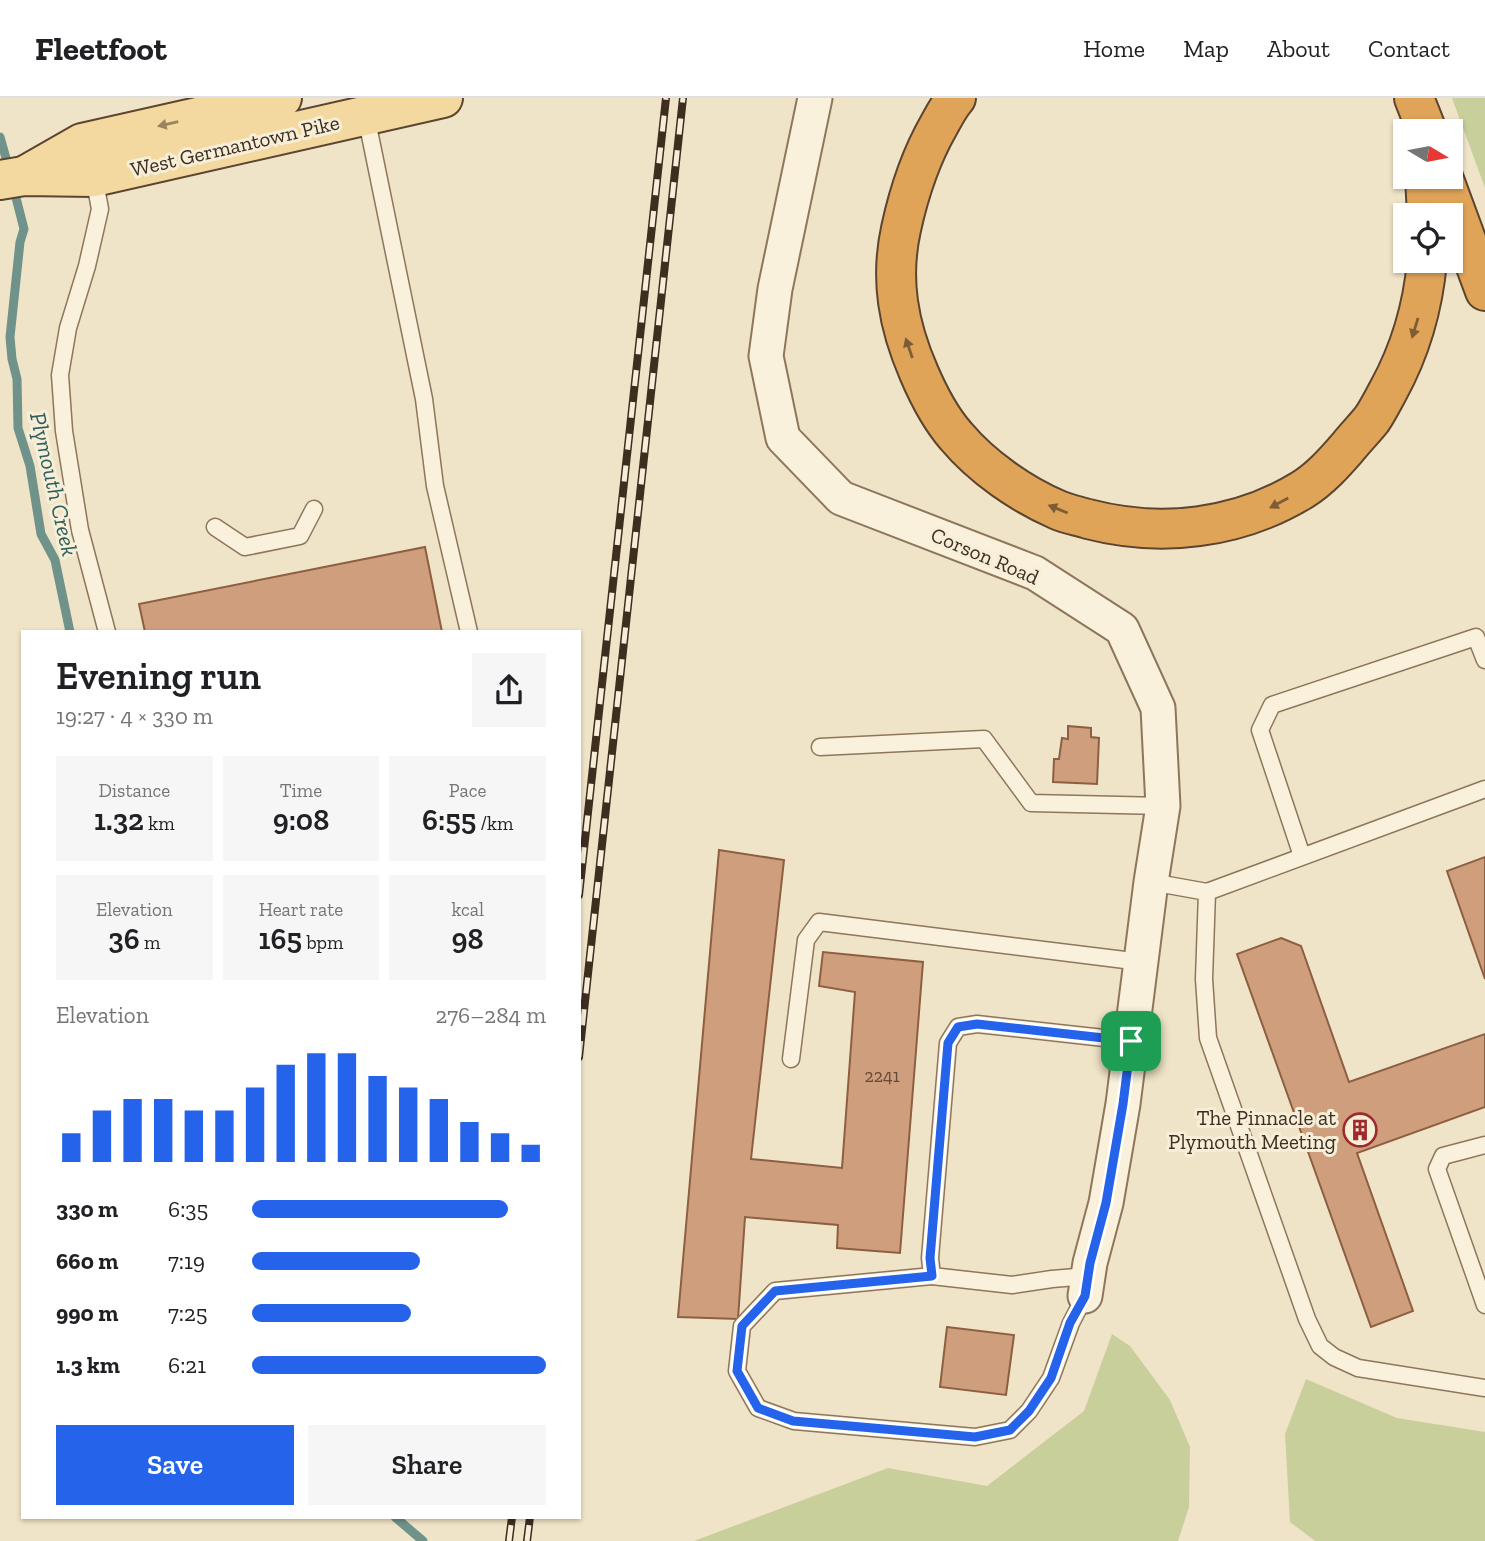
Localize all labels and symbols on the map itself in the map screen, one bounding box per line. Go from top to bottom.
street label: West Germantown Pike [128,109,342,182]
one-way arrow [157,119,179,130]
north arrow [1393,119,1463,189]
one-way arrow [1409,317,1419,338]
one-way arrow [903,337,914,358]
water label: Plymouth Creek [24,409,84,559]
one-way arrow [1269,497,1289,508]
one-way arrow [1048,504,1069,515]
street label: Corson Road [927,522,1043,590]
pin [1101,1011,1161,1071]
house number: 2241 [864,1065,900,1087]
place label: The Pinnacle at Plymouth Meeting [1168,1105,1336,1154]
building icon: The Pinnacle at Plymouth Meeting [1341,1111,1379,1149]

